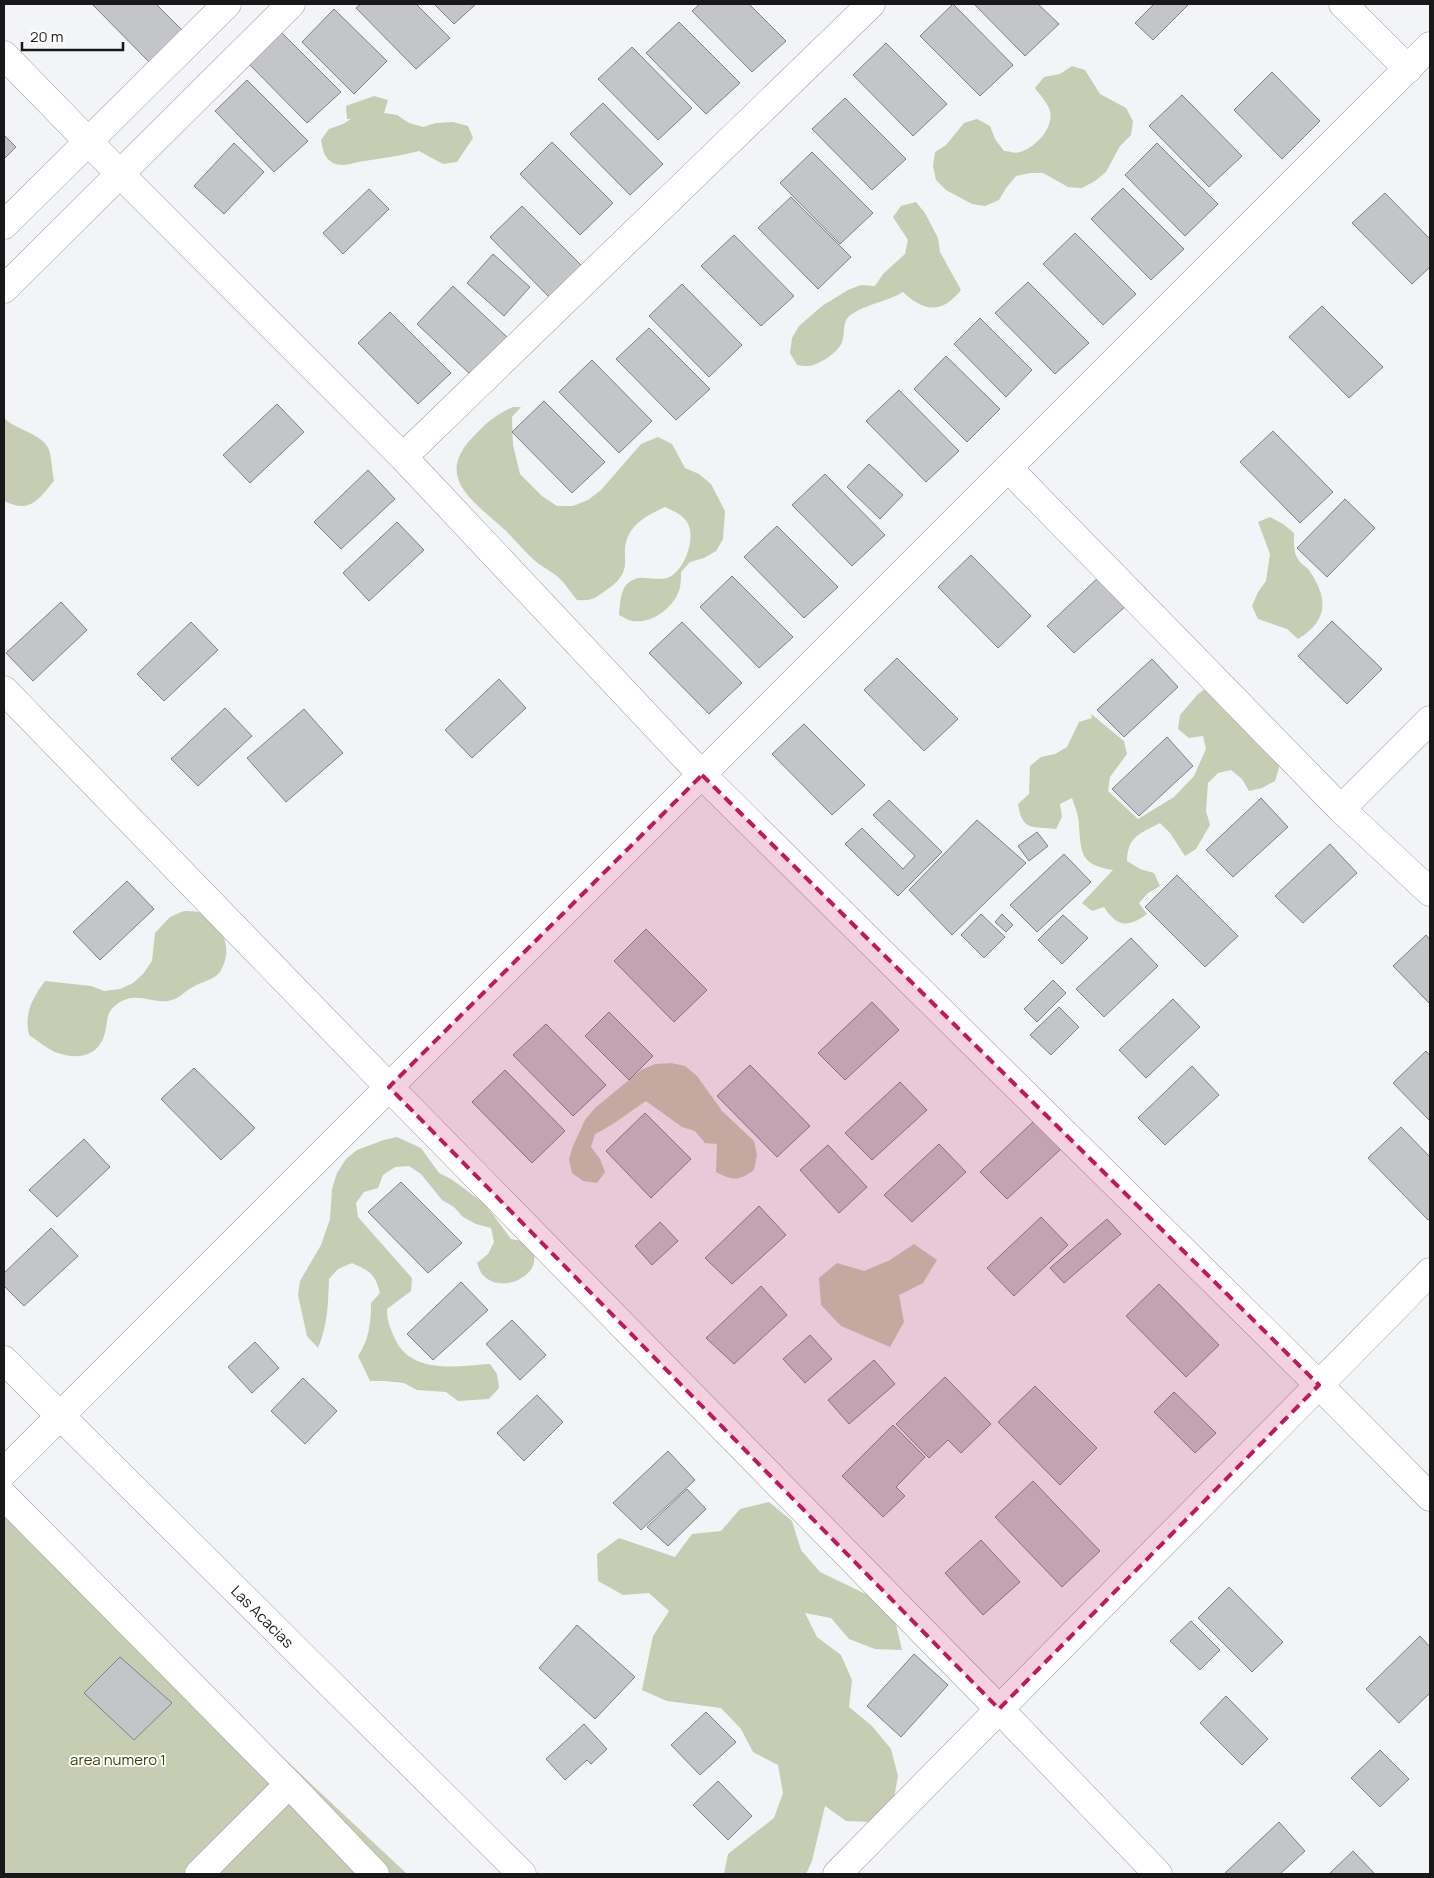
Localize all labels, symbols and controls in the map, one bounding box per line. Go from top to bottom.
scale bar [22,20,124,52]
text: 20 m [30,26,63,47]
street label: Las Acacias [226,1581,298,1653]
park label: area numero 1 [70,1749,166,1770]

